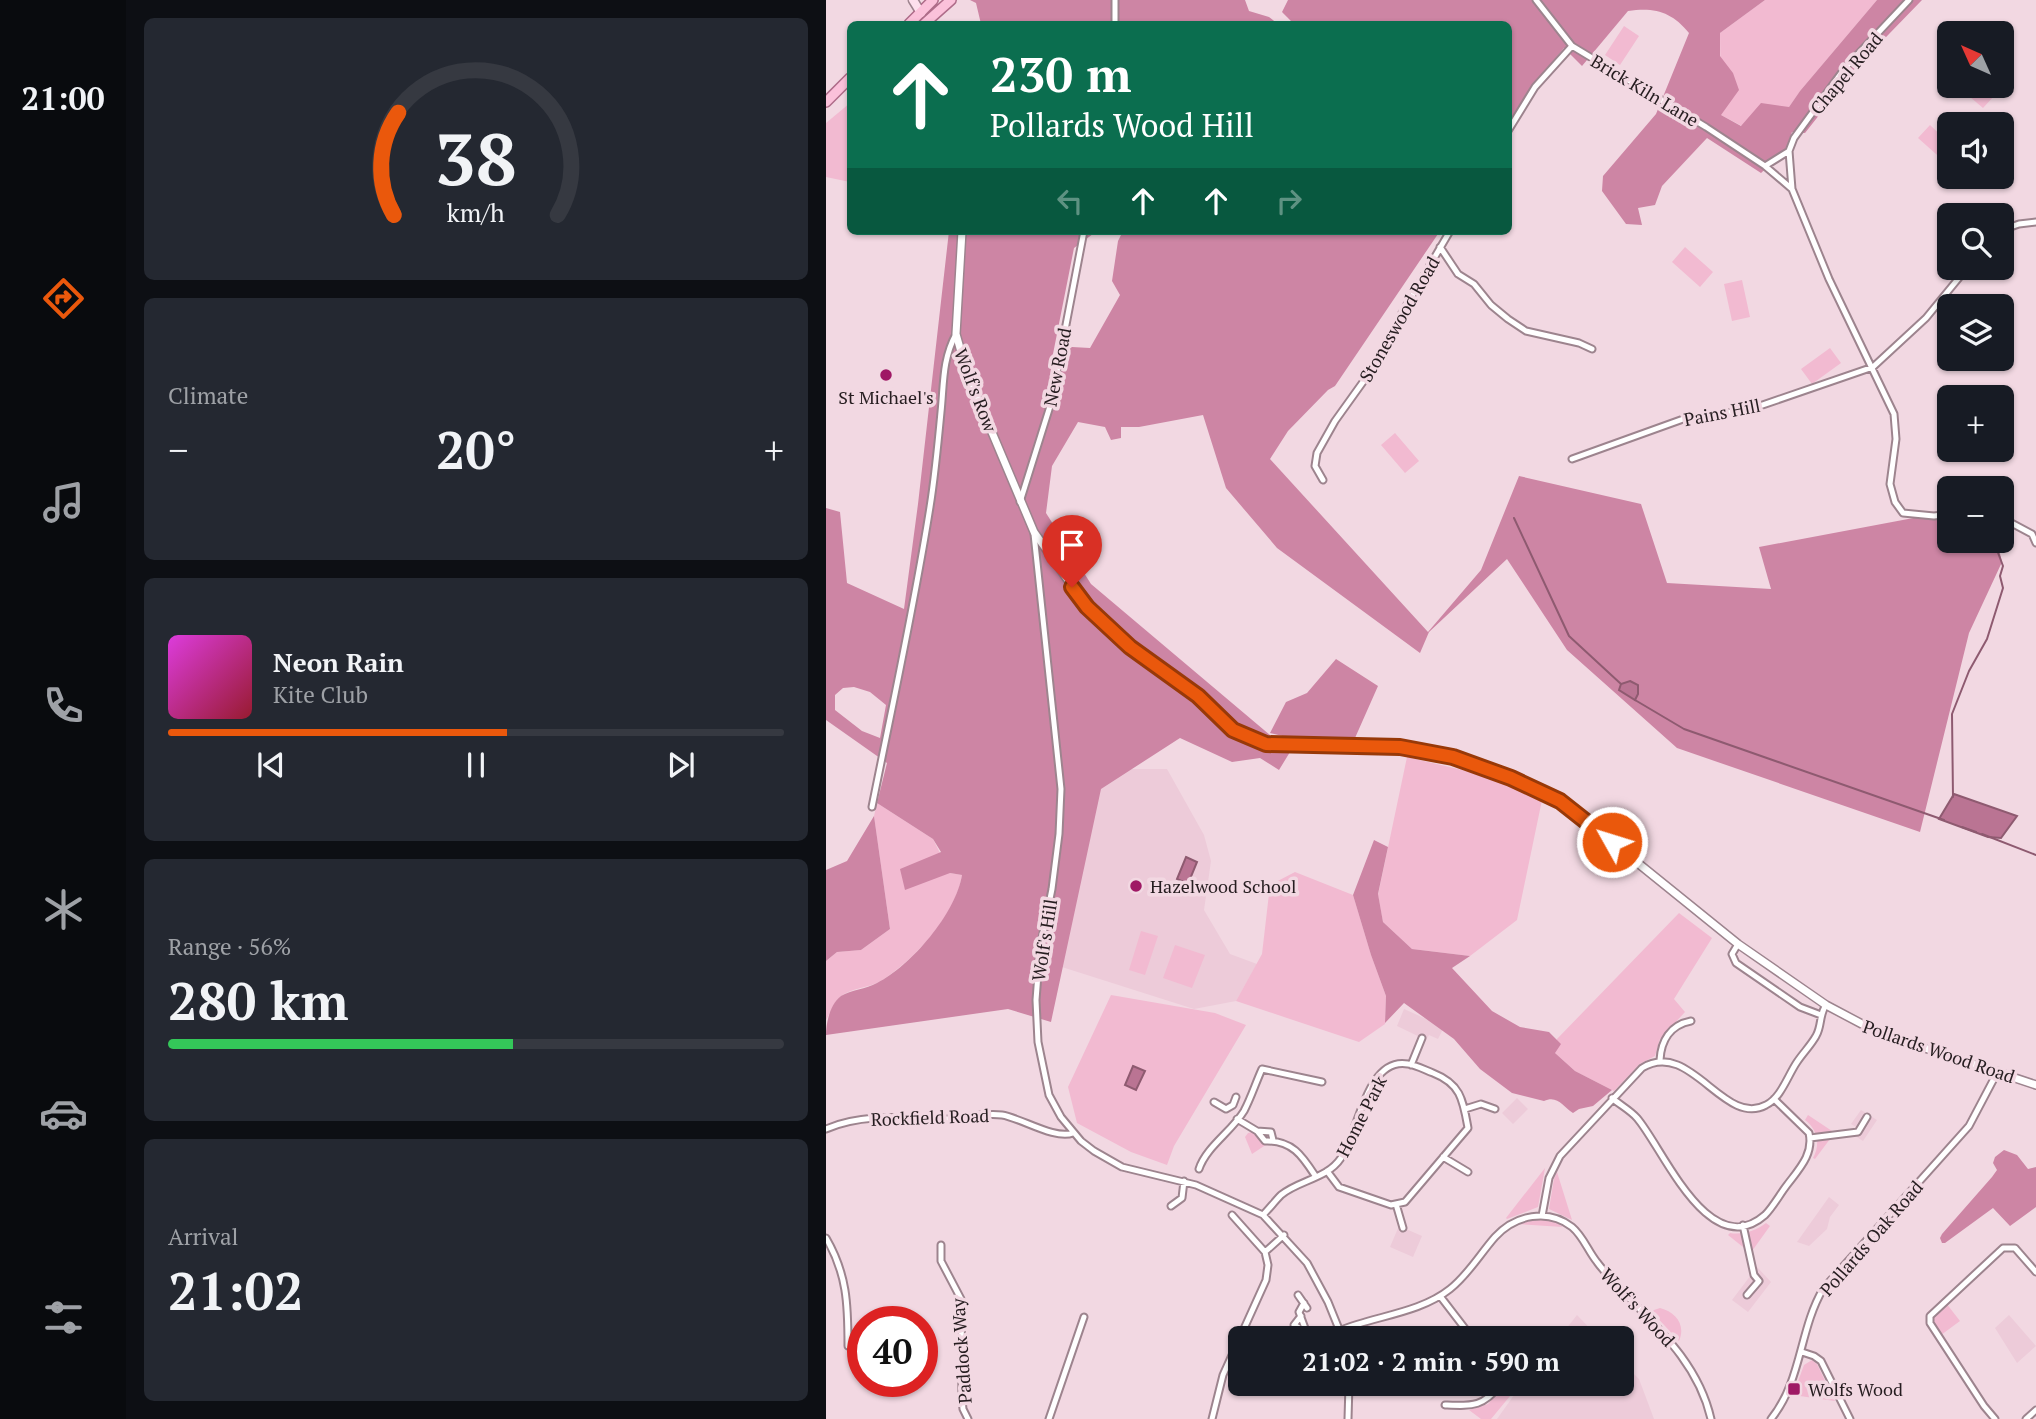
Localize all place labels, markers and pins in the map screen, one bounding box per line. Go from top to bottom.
marker: St Michael's [878,367,894,383]
place label: St Michael's [838,385,934,409]
pin [1042,515,1102,587]
place label: Hazelwood School [1150,874,1296,898]
marker: Hazelwood School [1128,878,1144,894]
place label: Wolfs Wood [1808,1377,1903,1401]
marker: Wolfs Wood [1786,1381,1802,1397]

